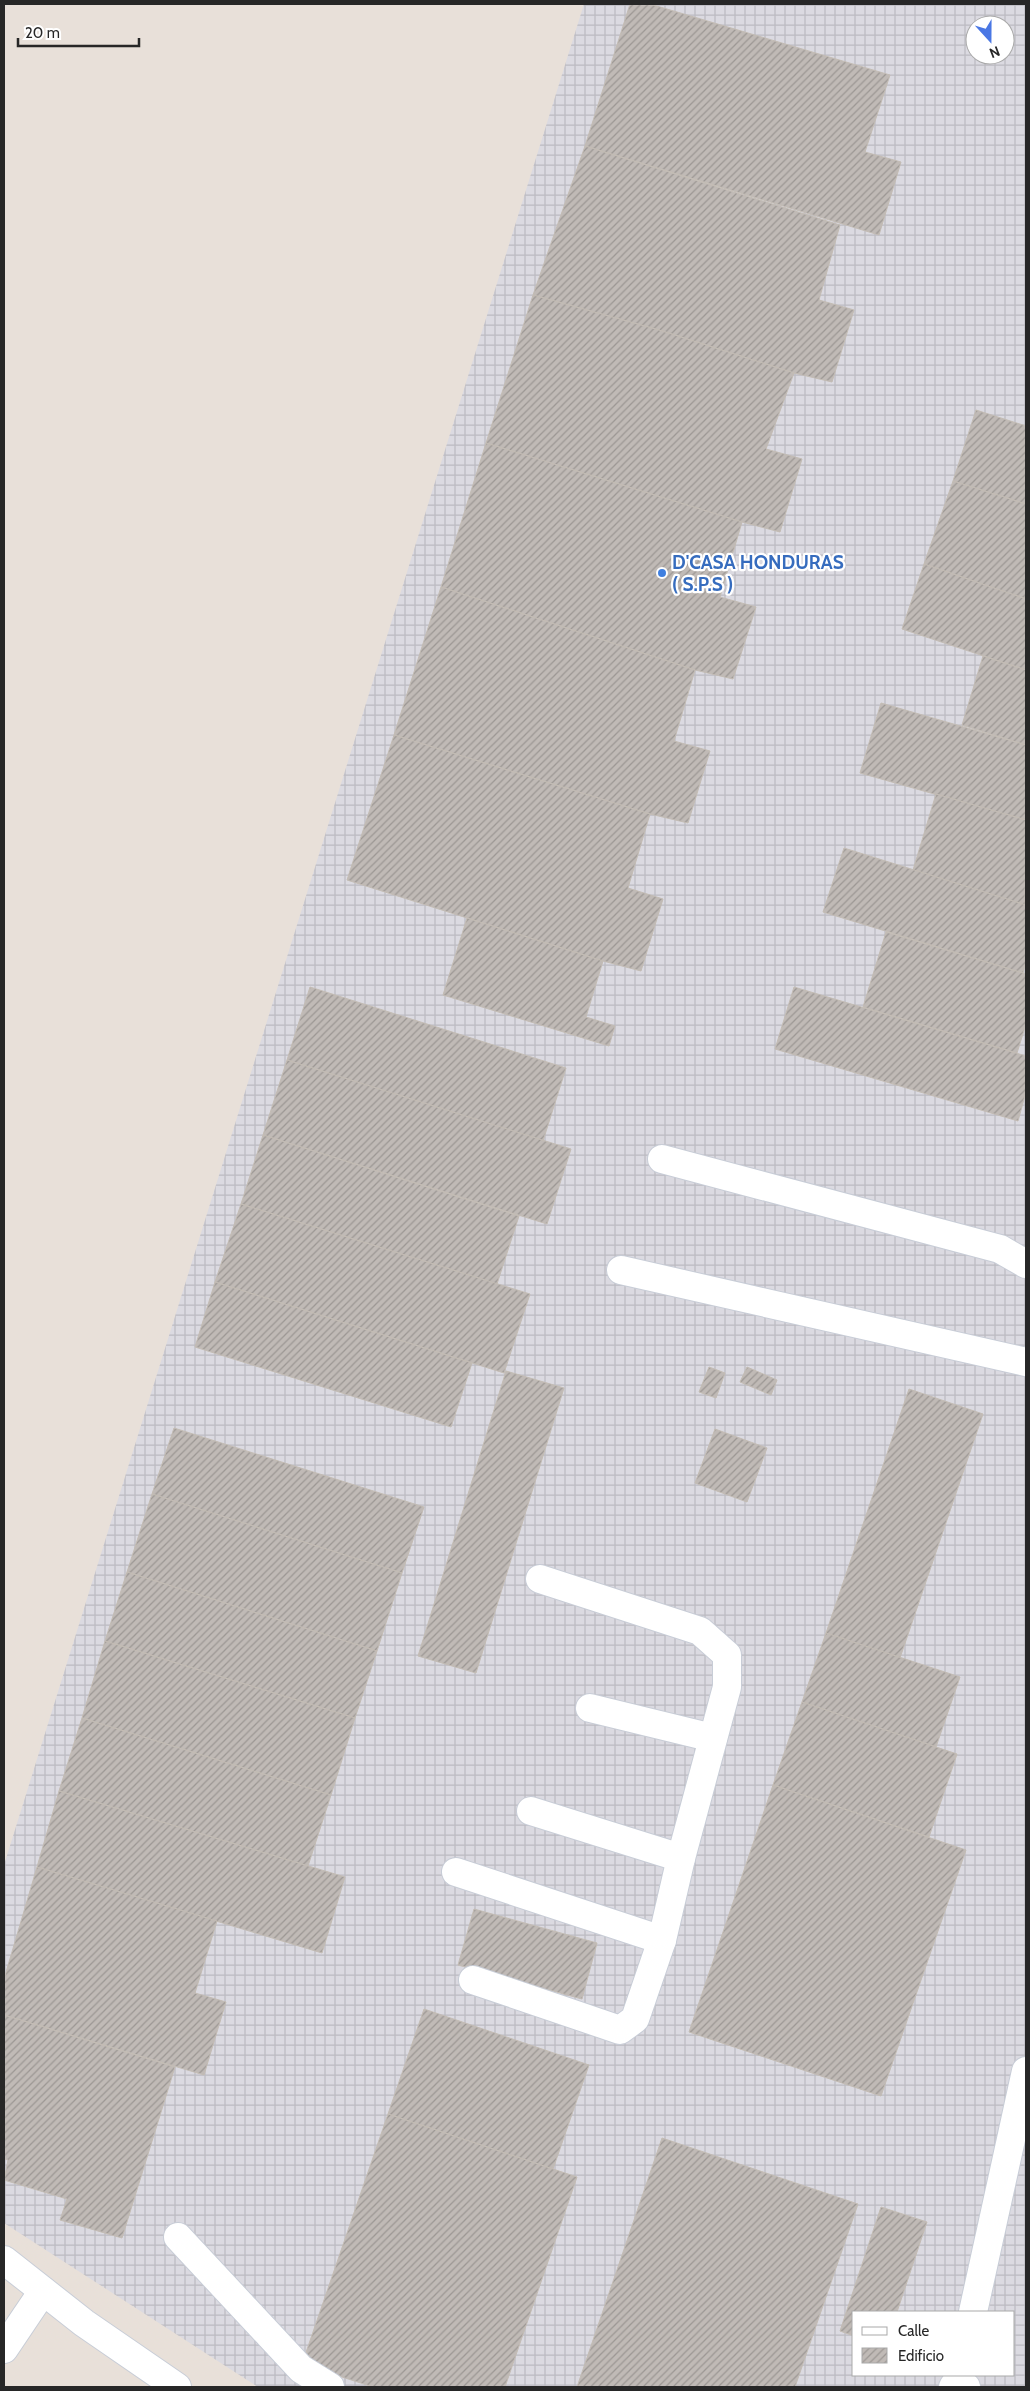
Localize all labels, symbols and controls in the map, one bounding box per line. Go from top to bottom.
scale bar [18,15,139,47]
north arrow [965,15,1015,65]
text: 20 m [25,24,60,42]
text: N [987,42,1003,62]
place label: D'CASA HONDURAS ( S.P.S ) [672,551,844,596]
marker: D'CASA HONDURAS ( S.P.S ) [656,567,668,579]
legend [852,2311,1015,2376]
text: Calle [898,2322,929,2340]
text: Edificio [898,2347,944,2365]

